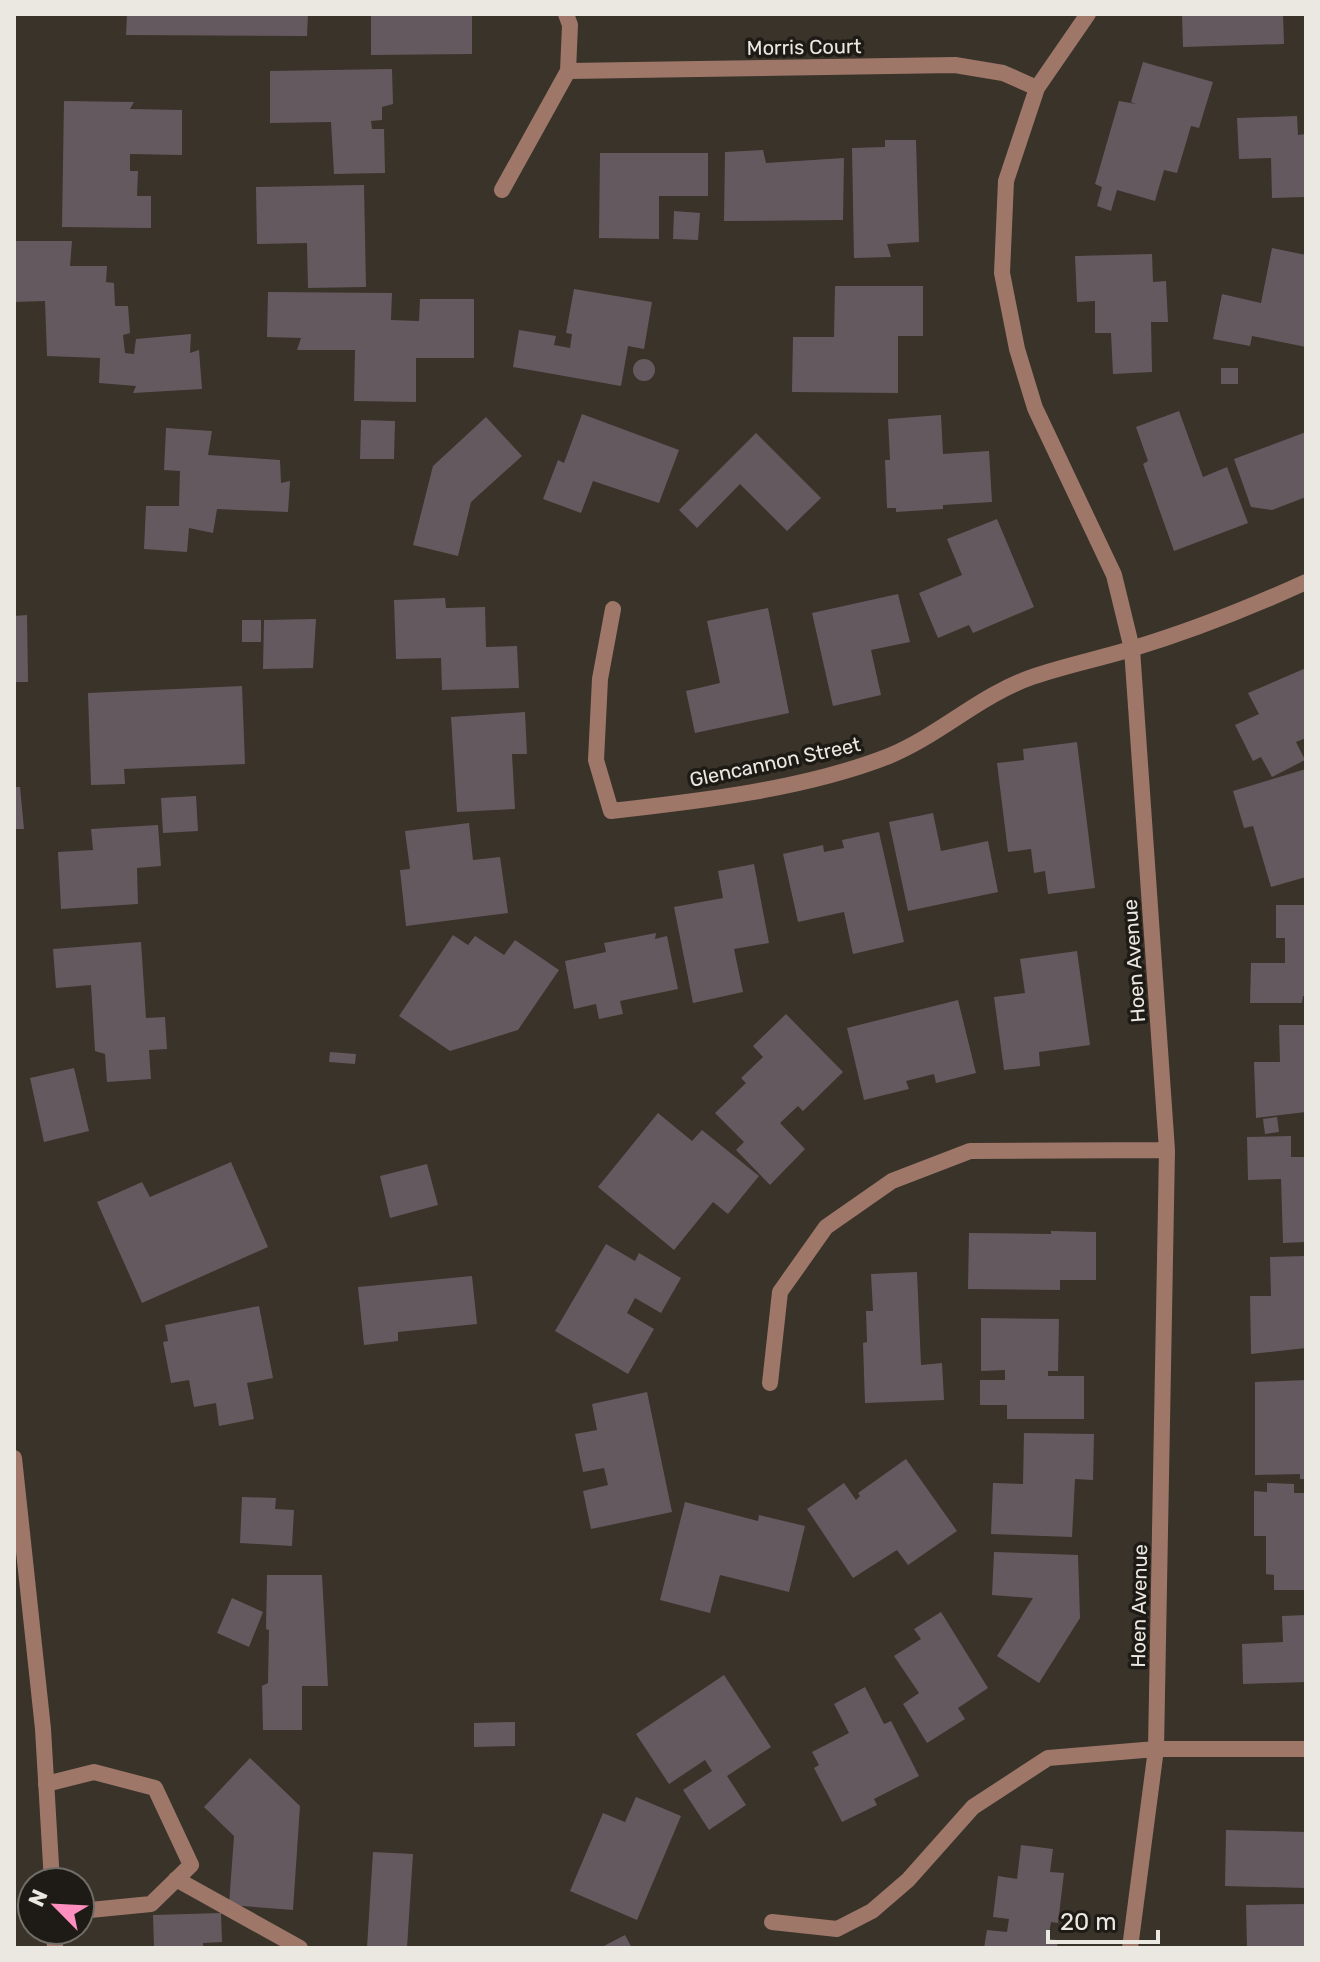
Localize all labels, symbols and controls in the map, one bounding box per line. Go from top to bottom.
street label: Morris Court [746,34,862,60]
street label: Glencannon Street [687,732,863,792]
street label: Hoen Avenue [1118,899,1150,1023]
street label: Hoen Avenue [1126,1544,1152,1668]
north arrow [16,1866,96,1946]
text: N [23,1885,54,1911]
scale bar [1048,1894,1158,1944]
text: 20 m [1060,1908,1117,1936]

